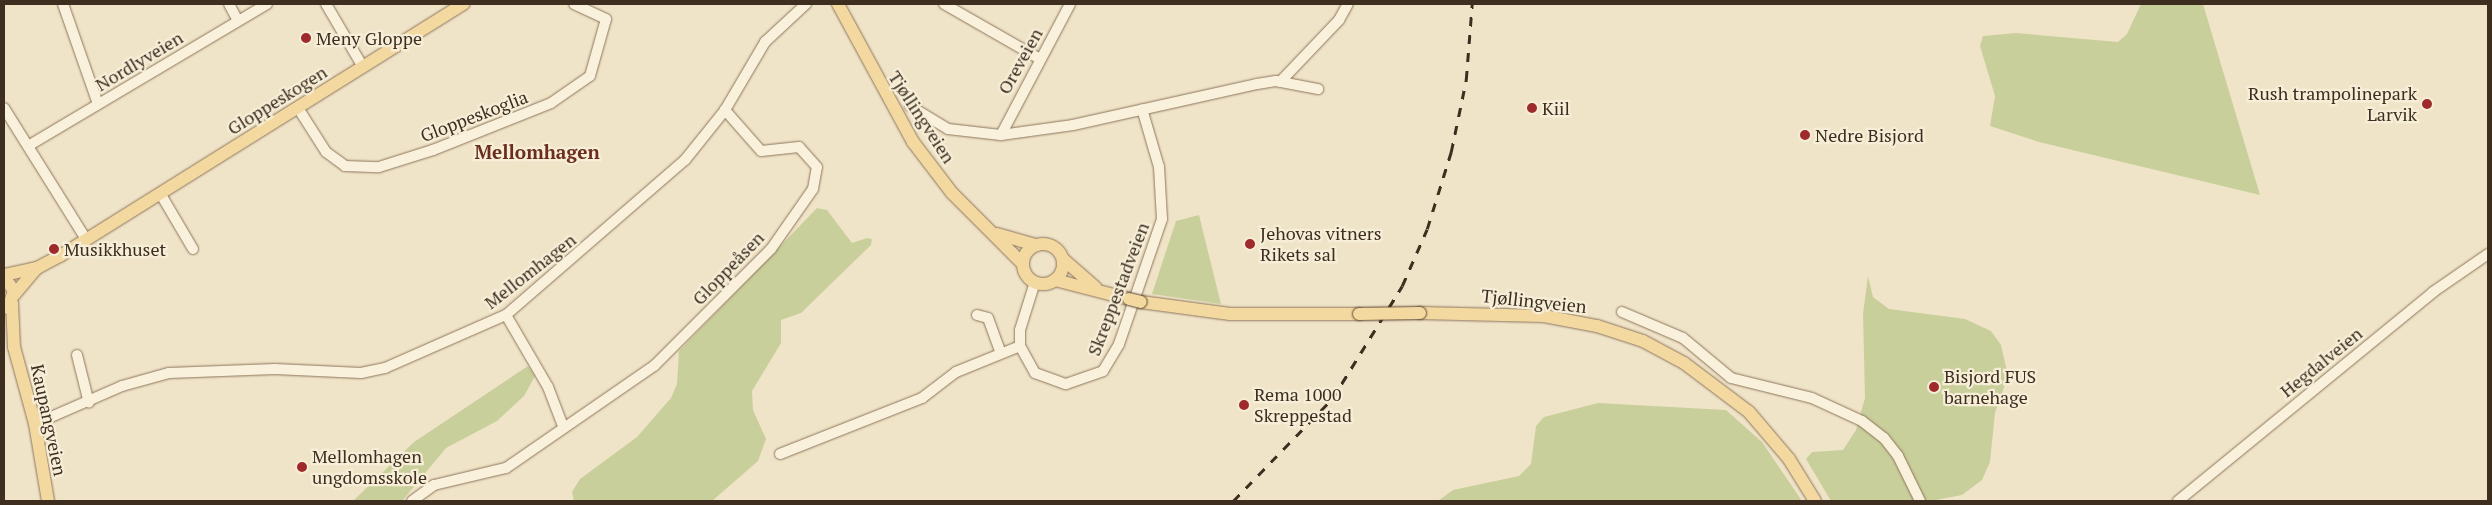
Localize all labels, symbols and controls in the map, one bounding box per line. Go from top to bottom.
street label: Oreveien [993,24,1047,98]
street label: Nordlyveien [91,26,187,96]
place label: Meny Gloppe [316,27,422,49]
marker: Meny Gloppe [300,32,312,44]
street label: Gloppeskogen [223,61,331,139]
street label: Tjøllingveien [884,67,960,167]
place label: Rush trampolinepark Larvik [2248,83,2417,126]
street label: Gloppeskoglia [417,86,531,146]
place label: Kiil [1542,97,1570,119]
marker: Rush trampolinepark Larvik [2421,98,2433,110]
marker: Kiil [1526,102,1538,114]
place label: Nedre Bisjord [1815,124,1924,146]
marker: Nedre Bisjord [1799,129,1811,141]
district label: Mellomhagen [474,141,600,163]
street label: Skreppestadveien [1083,219,1153,359]
place label: Jehovas vitners Rikets sal [1260,223,1381,266]
street label: Gloppeåsen [688,227,768,309]
street label: Mellomhagen [480,229,580,313]
place label: Musikkhuset [64,238,166,260]
marker: Jehovas vitners Rikets sal [1244,238,1256,250]
marker: Musikkhuset [48,243,60,255]
street label: Tjøllingveien [1480,285,1588,317]
street label: Hegdalveien [2276,322,2366,402]
street label: Kaupangveien [27,362,71,478]
place label: Bisjord FUS barnehage [1944,366,2036,408]
marker: Bisjord FUS barnehage [1928,381,1940,393]
place label: Rema 1000 Skreppestad [1254,384,1352,426]
marker: Rema 1000 Skreppestad [1238,399,1250,411]
place label: Mellomhagen ungdomsskole [312,446,427,488]
marker: Mellomhagen ungdomsskole [296,461,308,473]

